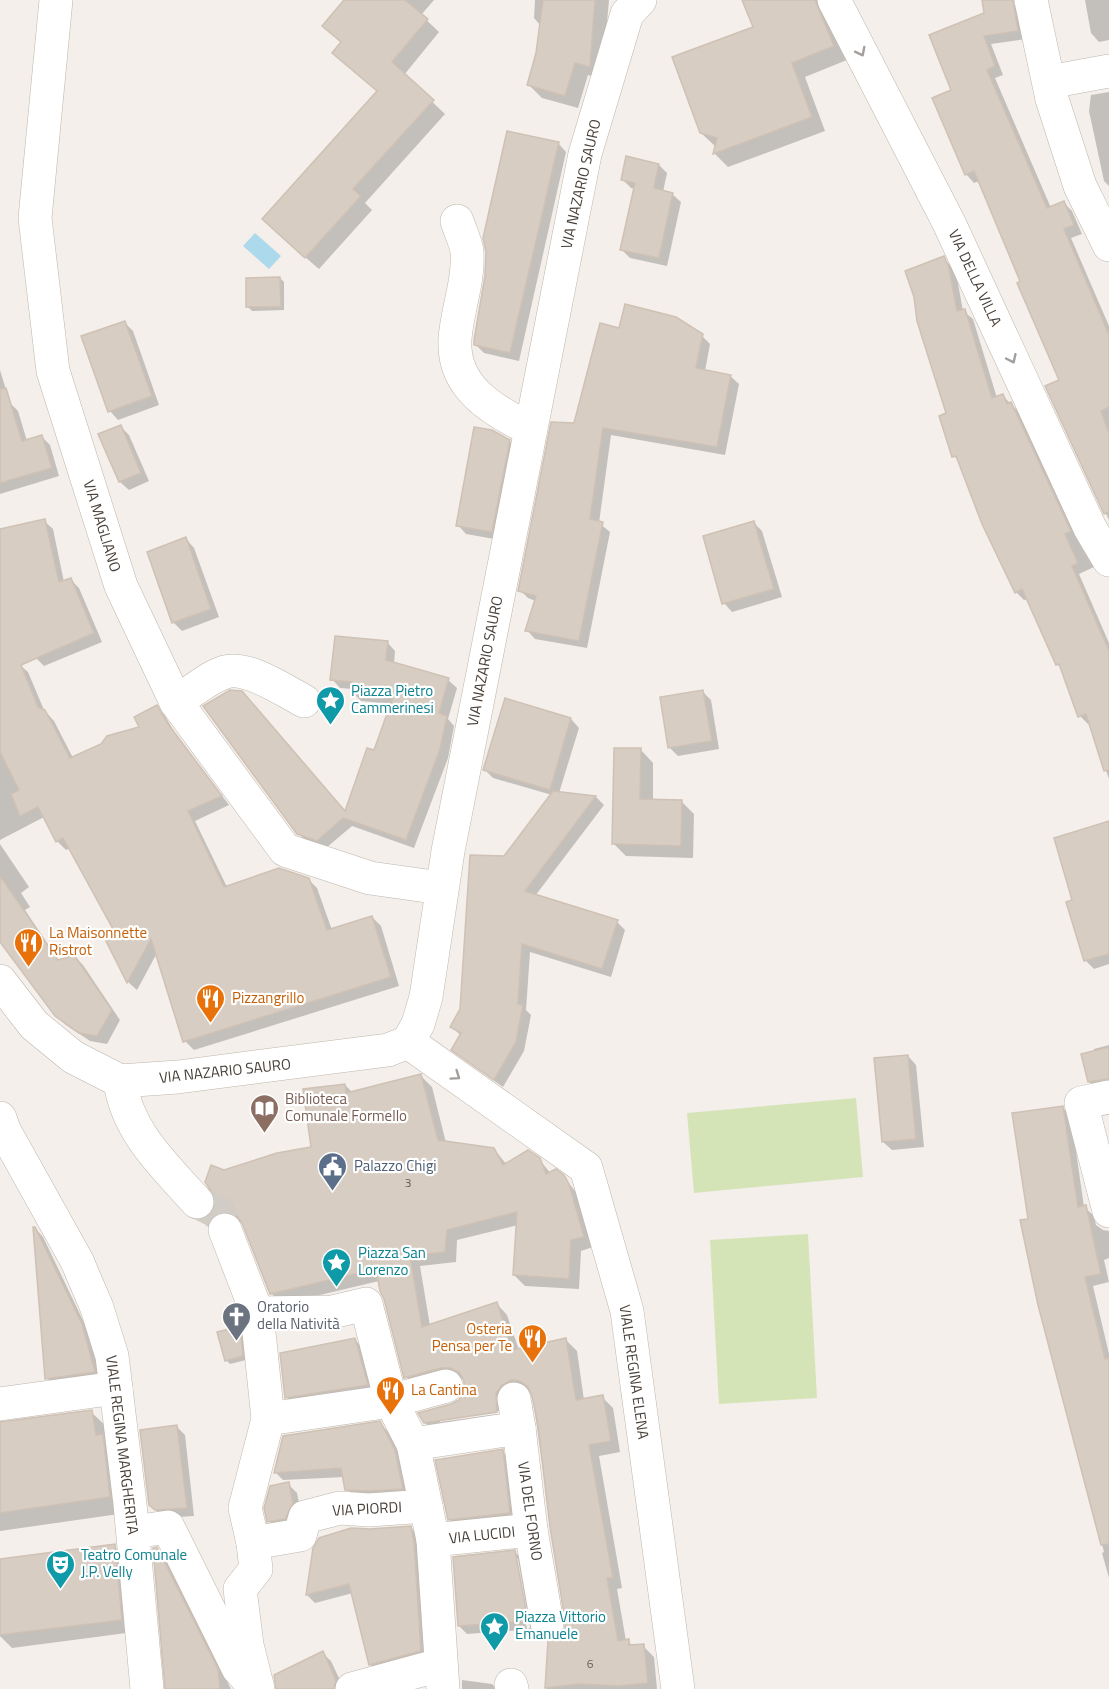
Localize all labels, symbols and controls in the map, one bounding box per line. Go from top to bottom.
one-way arrow [854,46,865,56]
street label: VIA NAZARIO SAURO [554,117,607,251]
street label: VIA DELLA VILLA [943,225,1008,330]
one-way arrow [1005,352,1017,363]
street label: VIA MAGLIANO [78,477,127,575]
street label: VIA NAZARIO SAURO [461,594,508,728]
place label: Piazza Pietro Cammerinesi [351,679,434,719]
place icon: Piazza Pietro Cammerinesi [314,684,346,726]
place label: La Maisonnette Ristrot [49,921,147,961]
restaurant icon: La Maisonnette Ristrot [12,926,44,968]
restaurant icon: Pizzangrillo [195,982,227,1024]
place label: Pizzangrillo [232,986,305,1009]
street label: VIA NAZARIO SAURO [158,1052,292,1089]
one-way arrow [449,1068,460,1079]
place label: Biblioteca Comunale Formello [285,1087,407,1127]
library icon: Biblioteca Comunale Formello [248,1092,280,1134]
public building icon: Palazzo Chigi [317,1150,349,1192]
place label: Palazzo Chigi [354,1154,437,1177]
house number: 3 [405,1173,411,1192]
place label: Piazza San Lorenzo [358,1241,426,1281]
place icon: Piazza San Lorenzo [321,1246,353,1288]
place label: Oratorio della Natività [257,1295,340,1335]
church icon: Oratorio della Natività [220,1300,252,1342]
street label: VIALE REGINA ELENA [614,1303,655,1441]
place label: Osteria Pensa per Te [432,1317,512,1357]
restaurant icon: Osteria Pensa per Te [517,1322,549,1364]
street label: VIALE REGINA MARGHERITA [100,1354,145,1536]
restaurant icon: La Cantina [374,1374,406,1416]
place label: La Cantina [411,1378,477,1401]
street label: VIA DEL FORNO [512,1460,549,1562]
street label: VIA PIORDI [332,1495,402,1522]
street label: VIA LUCIDI [448,1520,516,1549]
place label: Teatro Comunale J.P. Velly [81,1543,187,1583]
theatre icon: Teatro Comunale J.P. Velly [44,1548,76,1590]
place label: Piazza Vittorio Emanuele [515,1605,606,1645]
place icon: Piazza Vittorio Emanuele [478,1610,510,1652]
house number: 6 [587,1654,594,1673]

